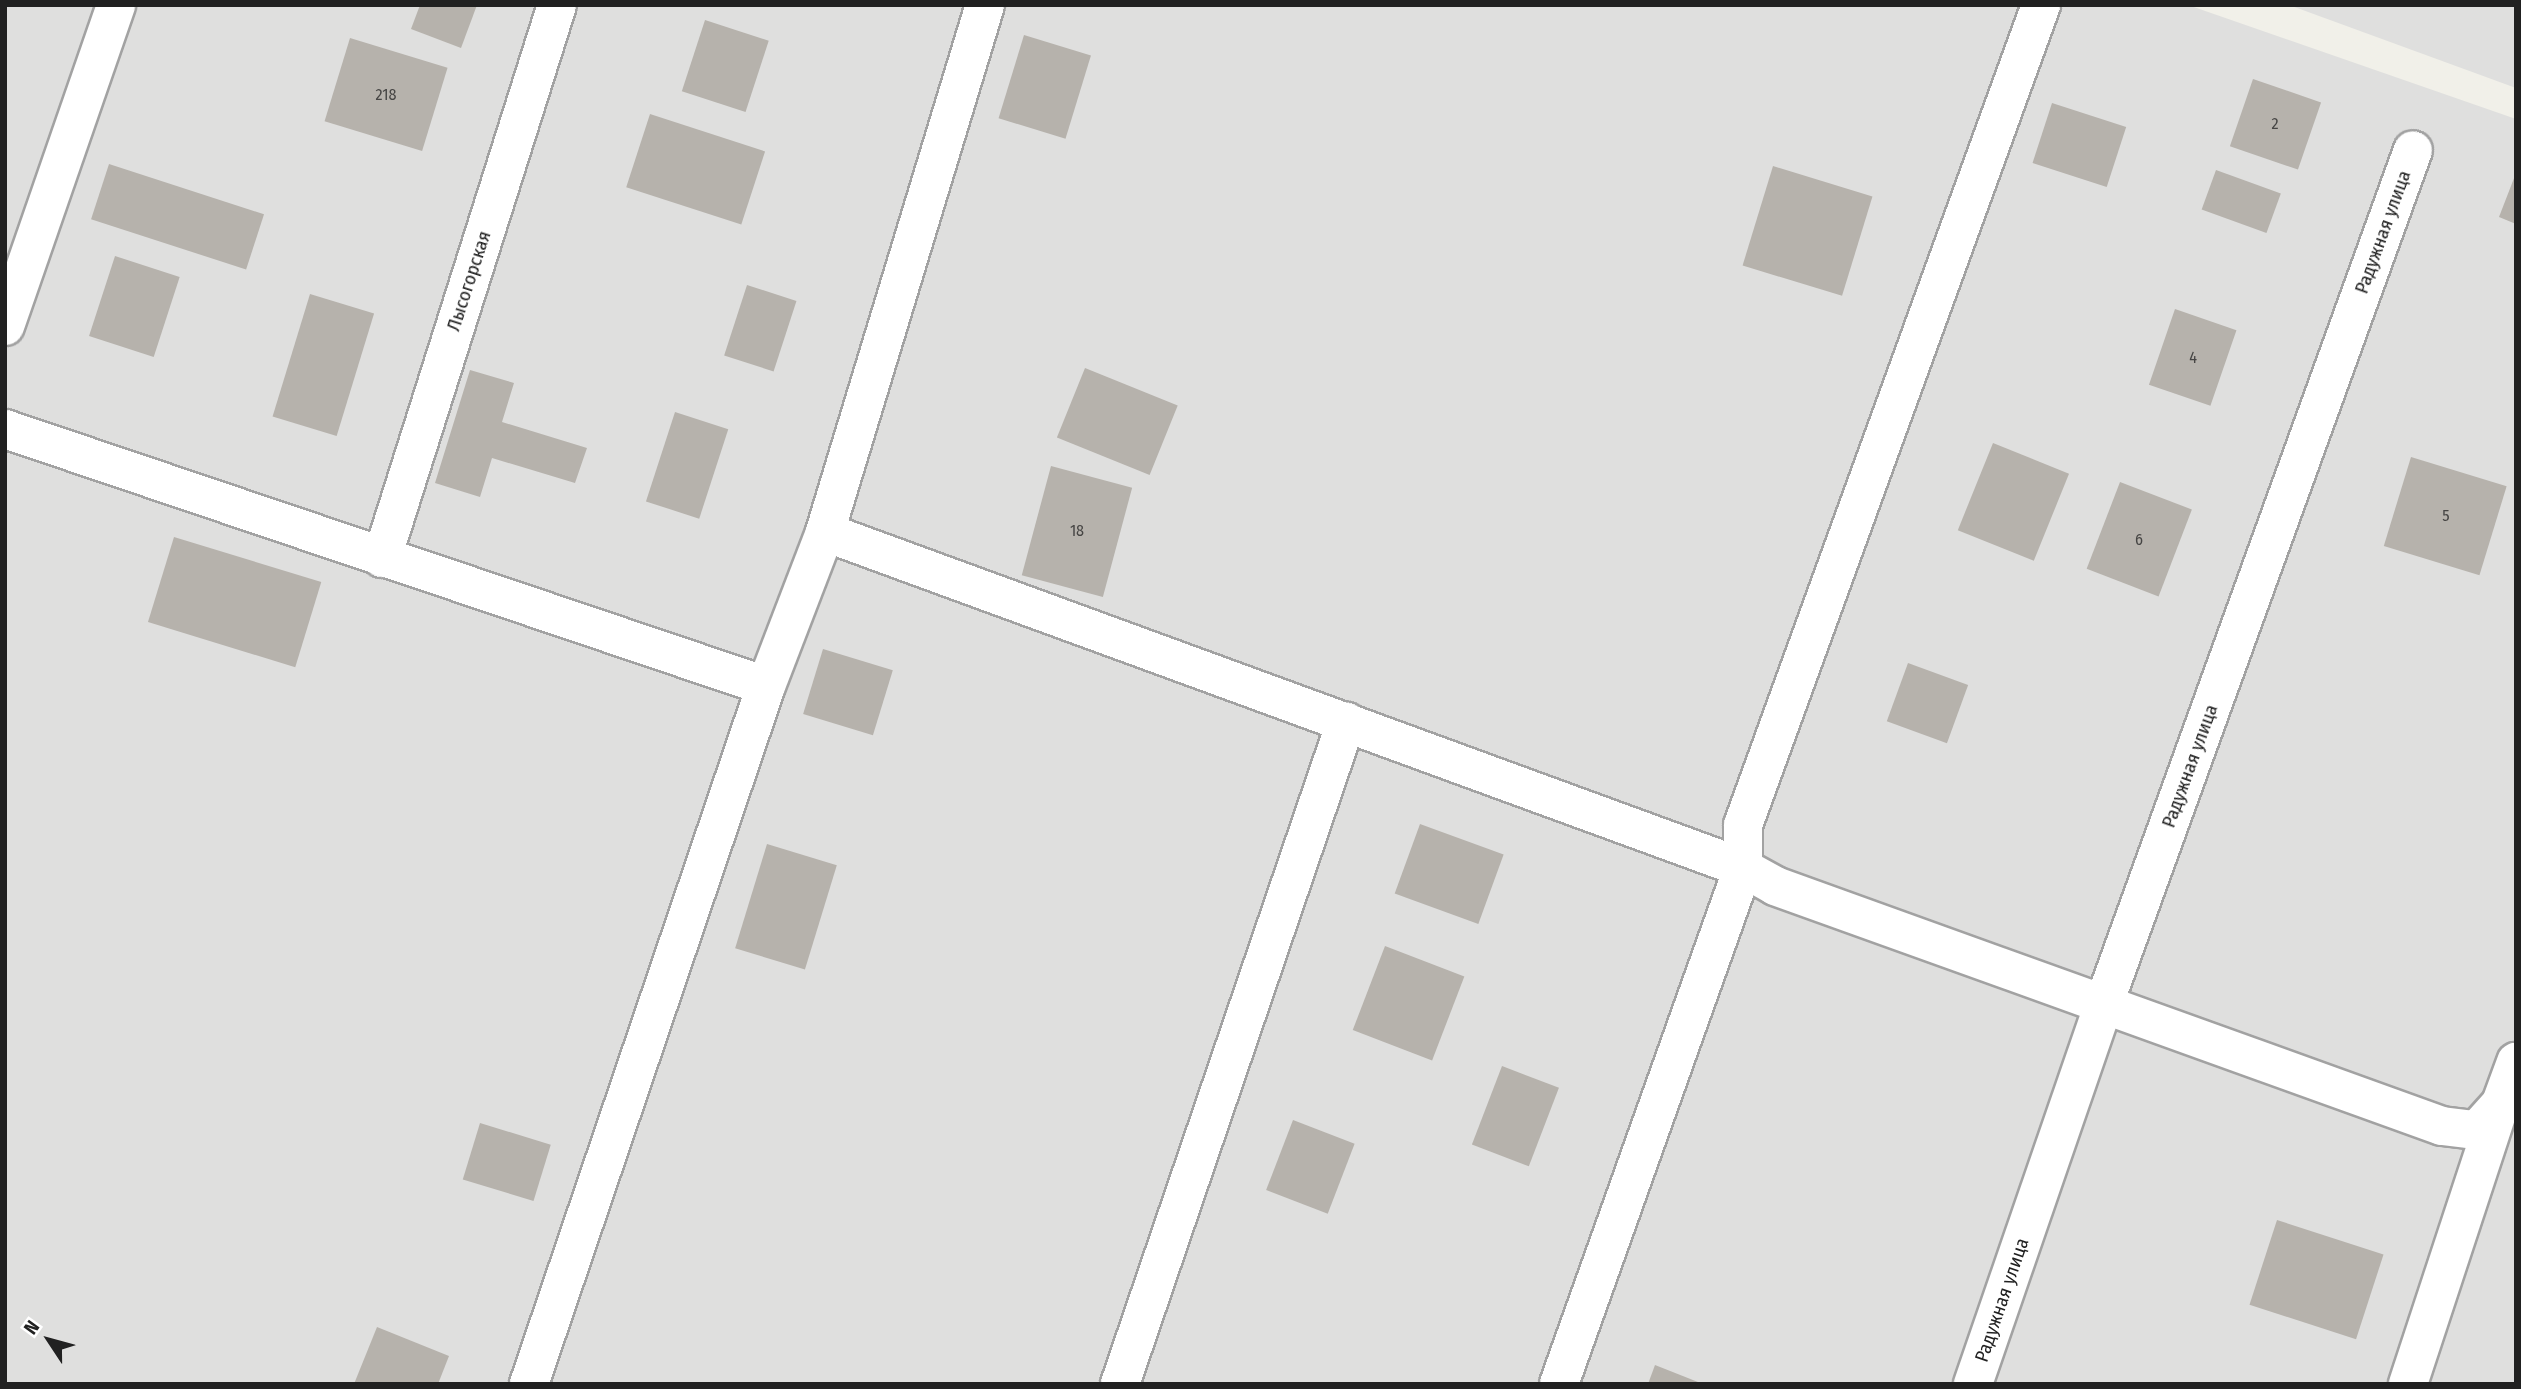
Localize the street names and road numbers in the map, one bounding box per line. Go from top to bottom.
street label: Радужная улица [2350,167,2416,297]
street label: Лысогорская [442,228,496,334]
street label: Радужная улица [2157,701,2223,831]
street label: Радужная улица [1970,1235,2034,1365]

